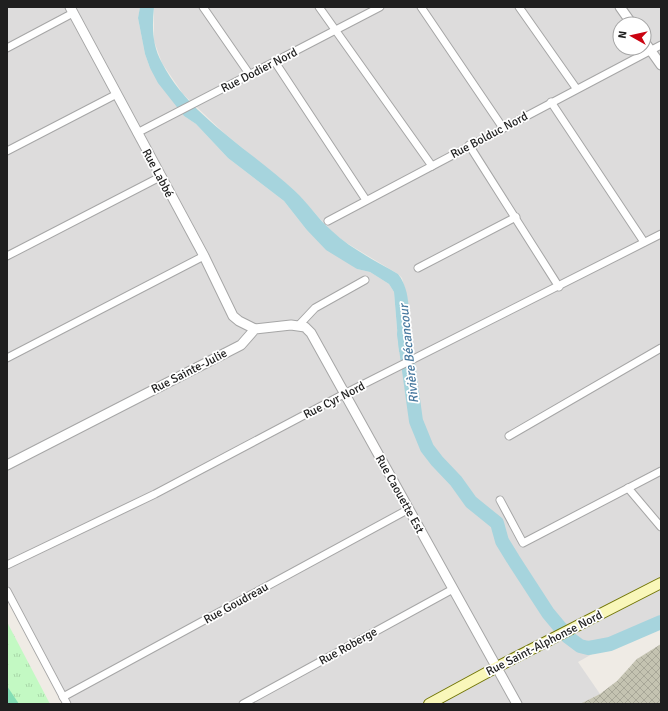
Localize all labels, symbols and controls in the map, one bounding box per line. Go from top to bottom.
north arrow [612,16,652,56]
text: N [616,30,630,39]
street label: Rue Dodier Nord [218,45,300,96]
street label: Rue Bolduc Nord [448,109,530,162]
street label: Rue Labbé [138,146,177,200]
water label: Rivière Bécancour [396,301,422,404]
street label: Rue Sainte-Julie [149,346,230,397]
street label: Rue Cyr Nord [301,379,368,422]
street label: Rue Caouette Est [372,452,427,536]
street label: Rue Goudreau [201,579,271,627]
street label: Rue Saint-Alphonse Nord [484,608,605,679]
street label: Rue Roberge [316,624,380,669]

